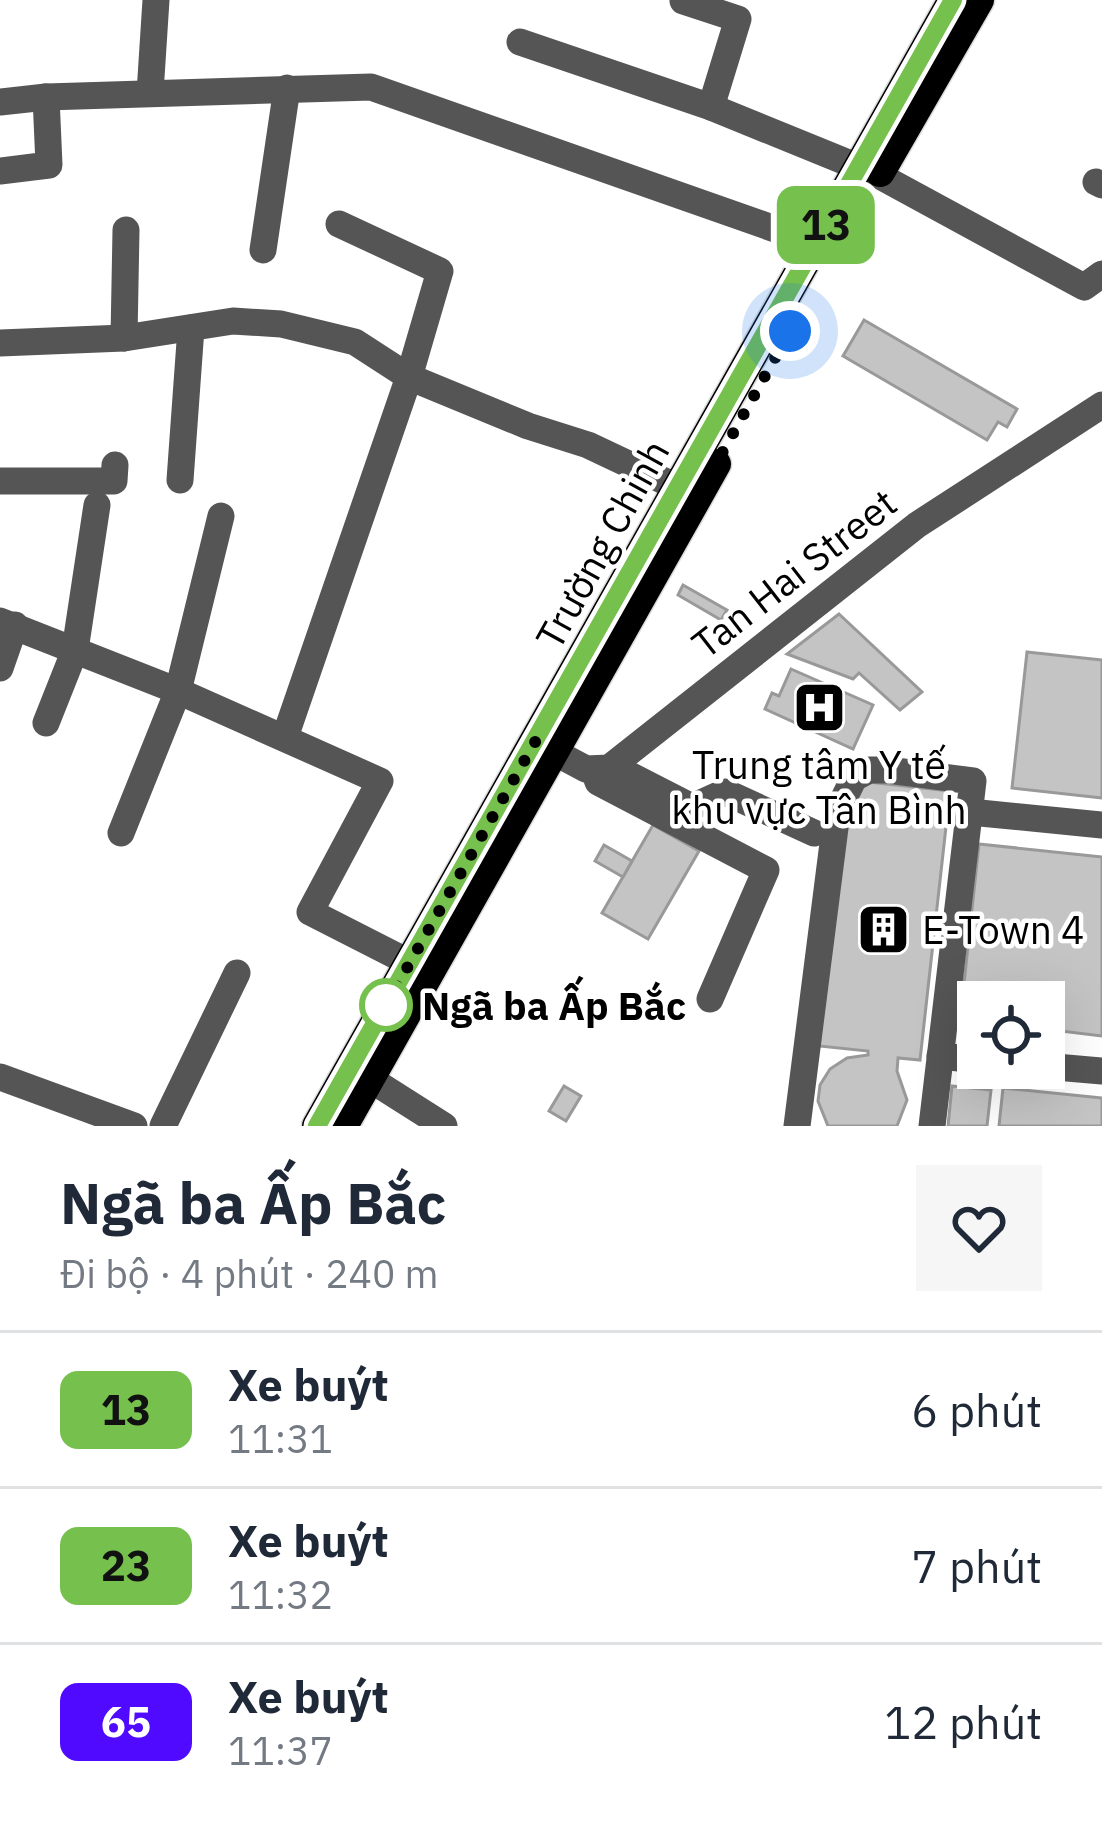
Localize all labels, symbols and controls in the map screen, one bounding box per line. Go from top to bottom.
line badge: 13 [772,186,880,264]
text: 13 [801,197,851,252]
your location [760,301,820,361]
street label: Trường Chinh [524,431,680,657]
street label: Tan Hai Street [681,477,907,669]
hospital icon: Trung tâm Y tế khu vực Tân Bình [791,679,847,735]
place label: Trung tâm Y tế khu vực Tân Bình [671,739,967,835]
building icon: E-Town 4 [855,901,911,957]
place label: E-Town 4 [922,904,1084,955]
place label: Ngã ba Ấp Bắc [422,975,686,1031]
marker: Ngã ba Ấp Bắc [361,980,411,1030]
map controls [957,981,1065,1089]
button: locate [957,981,1065,1089]
button: heart [916,1165,1042,1291]
text: Ngã ba Ấp Bắc [60,1166,446,1240]
text: Đi bộ · 4 phút · 240 m [60,1248,439,1299]
text: Xe buýt [228,1355,389,1413]
text: 6 phút [911,1381,1042,1439]
text: 13 [101,1382,151,1437]
text: 11:31 [228,1413,333,1464]
text: Xe buýt [228,1511,389,1569]
text: 7 phút [911,1537,1042,1595]
text: 23 [101,1538,151,1593]
text: 11:32 [228,1569,333,1620]
text: Xe buýt [228,1667,389,1725]
text: 12 phút [884,1693,1042,1751]
text: 65 [101,1694,151,1749]
text: 11:37 [228,1725,333,1776]

